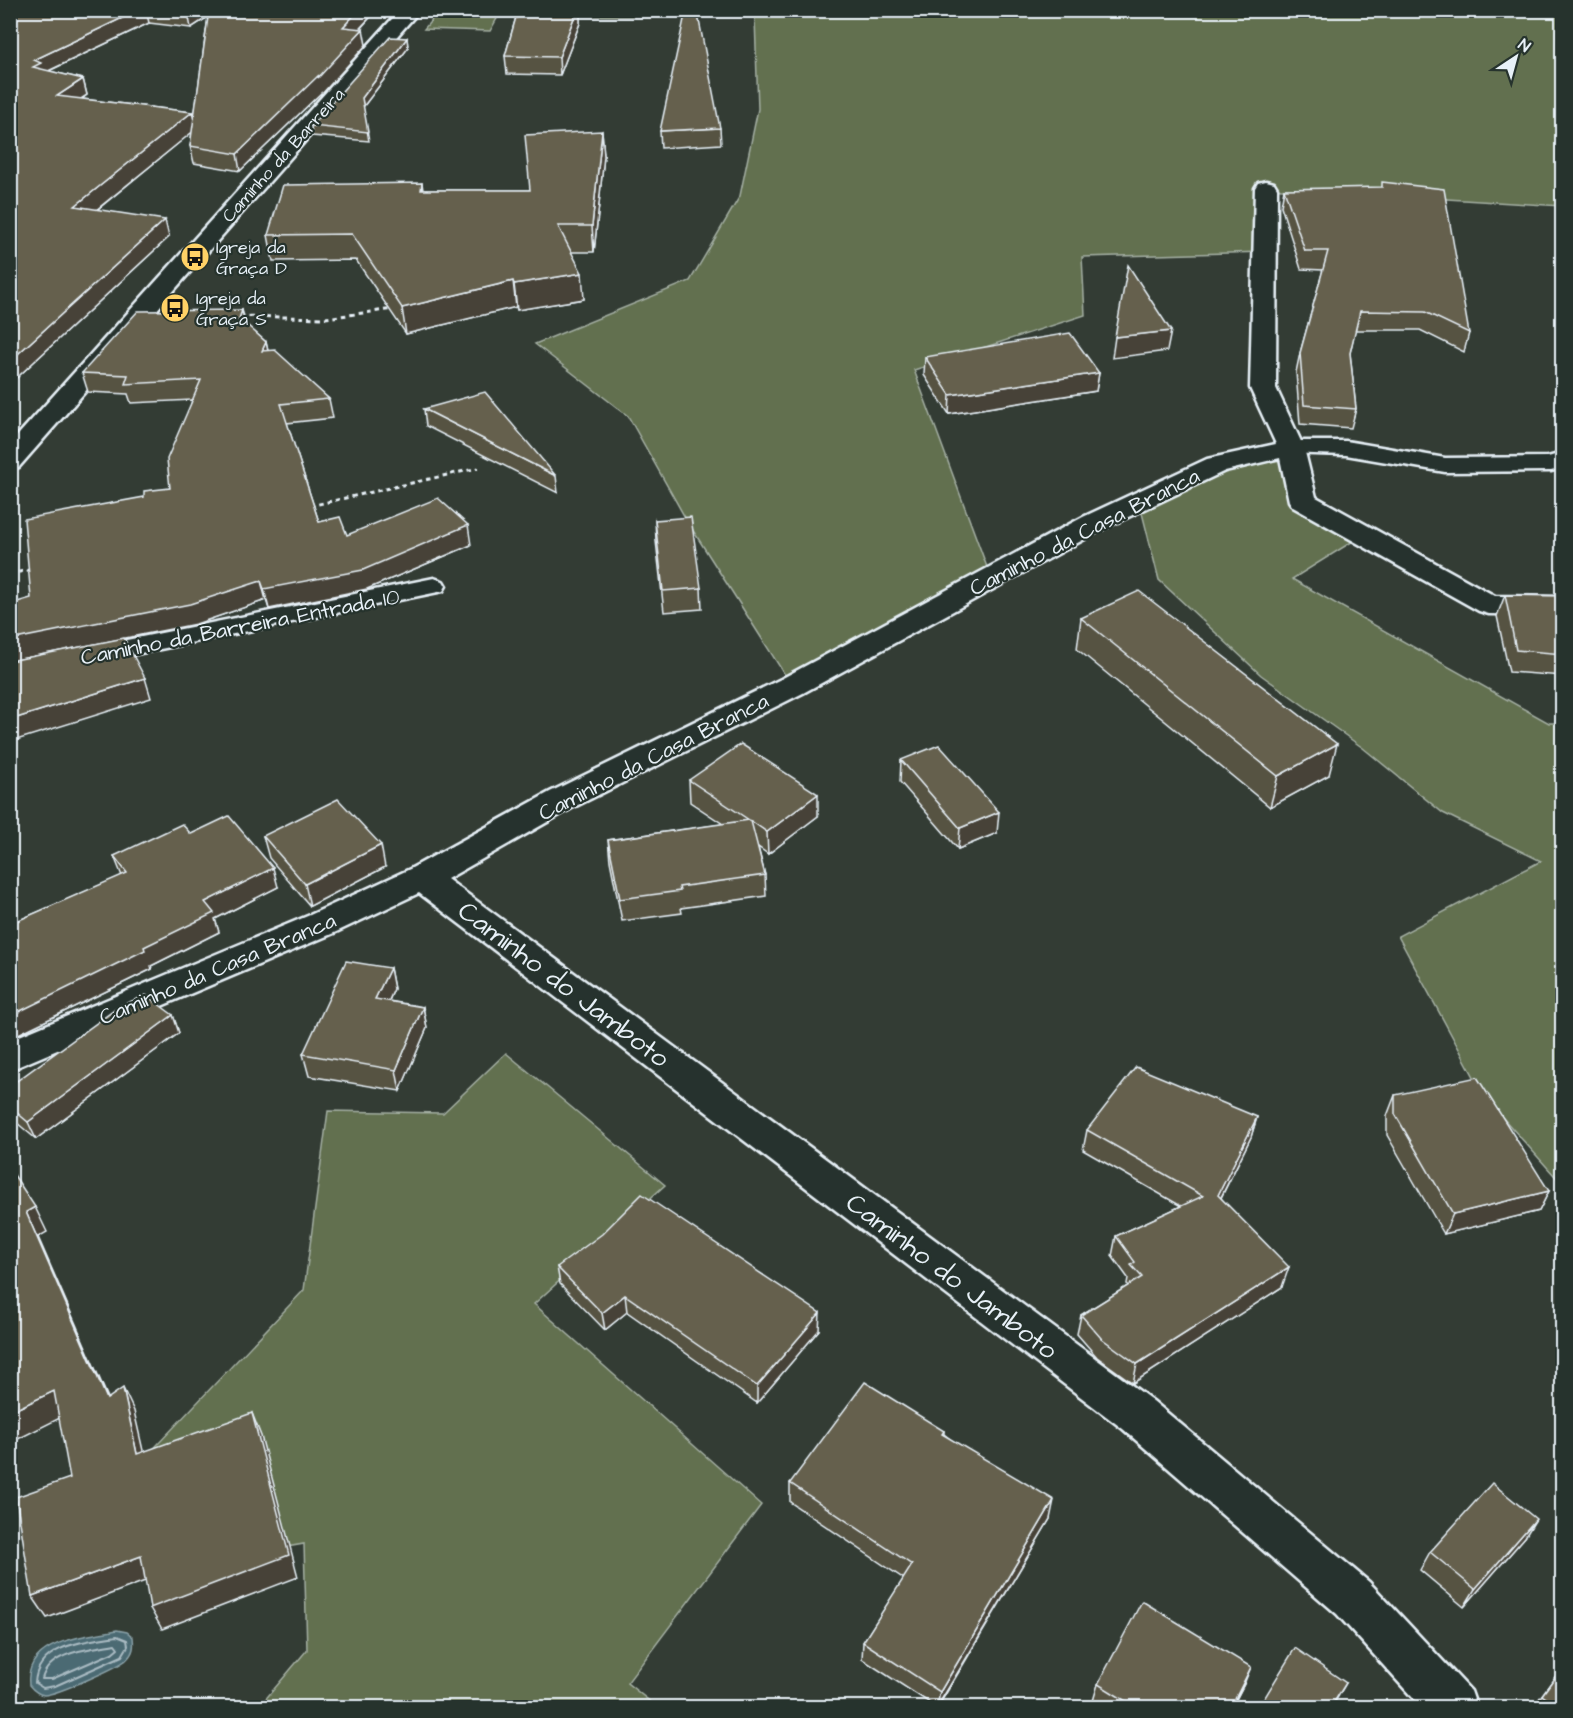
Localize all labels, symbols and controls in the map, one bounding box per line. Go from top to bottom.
north arrow [1486,27,1546,87]
text: N [1514,34,1535,58]
street label: Caminho da Barreira [216,83,350,228]
place label: Igreja da Graça D [216,235,287,281]
bus stop icon: Igreja da Graça D [179,241,211,273]
place label: Igreja da Graça S [196,286,267,332]
bus stop icon: Igreja da Graça S [159,292,191,324]
street label: Caminho da Casa Branca [964,461,1205,604]
street label: Caminho da Barreira Entrada 10 [78,581,403,674]
street label: Caminho da Casa Branca [533,686,774,829]
street label: Caminho do Jamboto [450,893,677,1077]
street label: Caminho da Casa Branca [94,905,341,1033]
street label: Caminho do Jamboto [838,1185,1065,1369]

